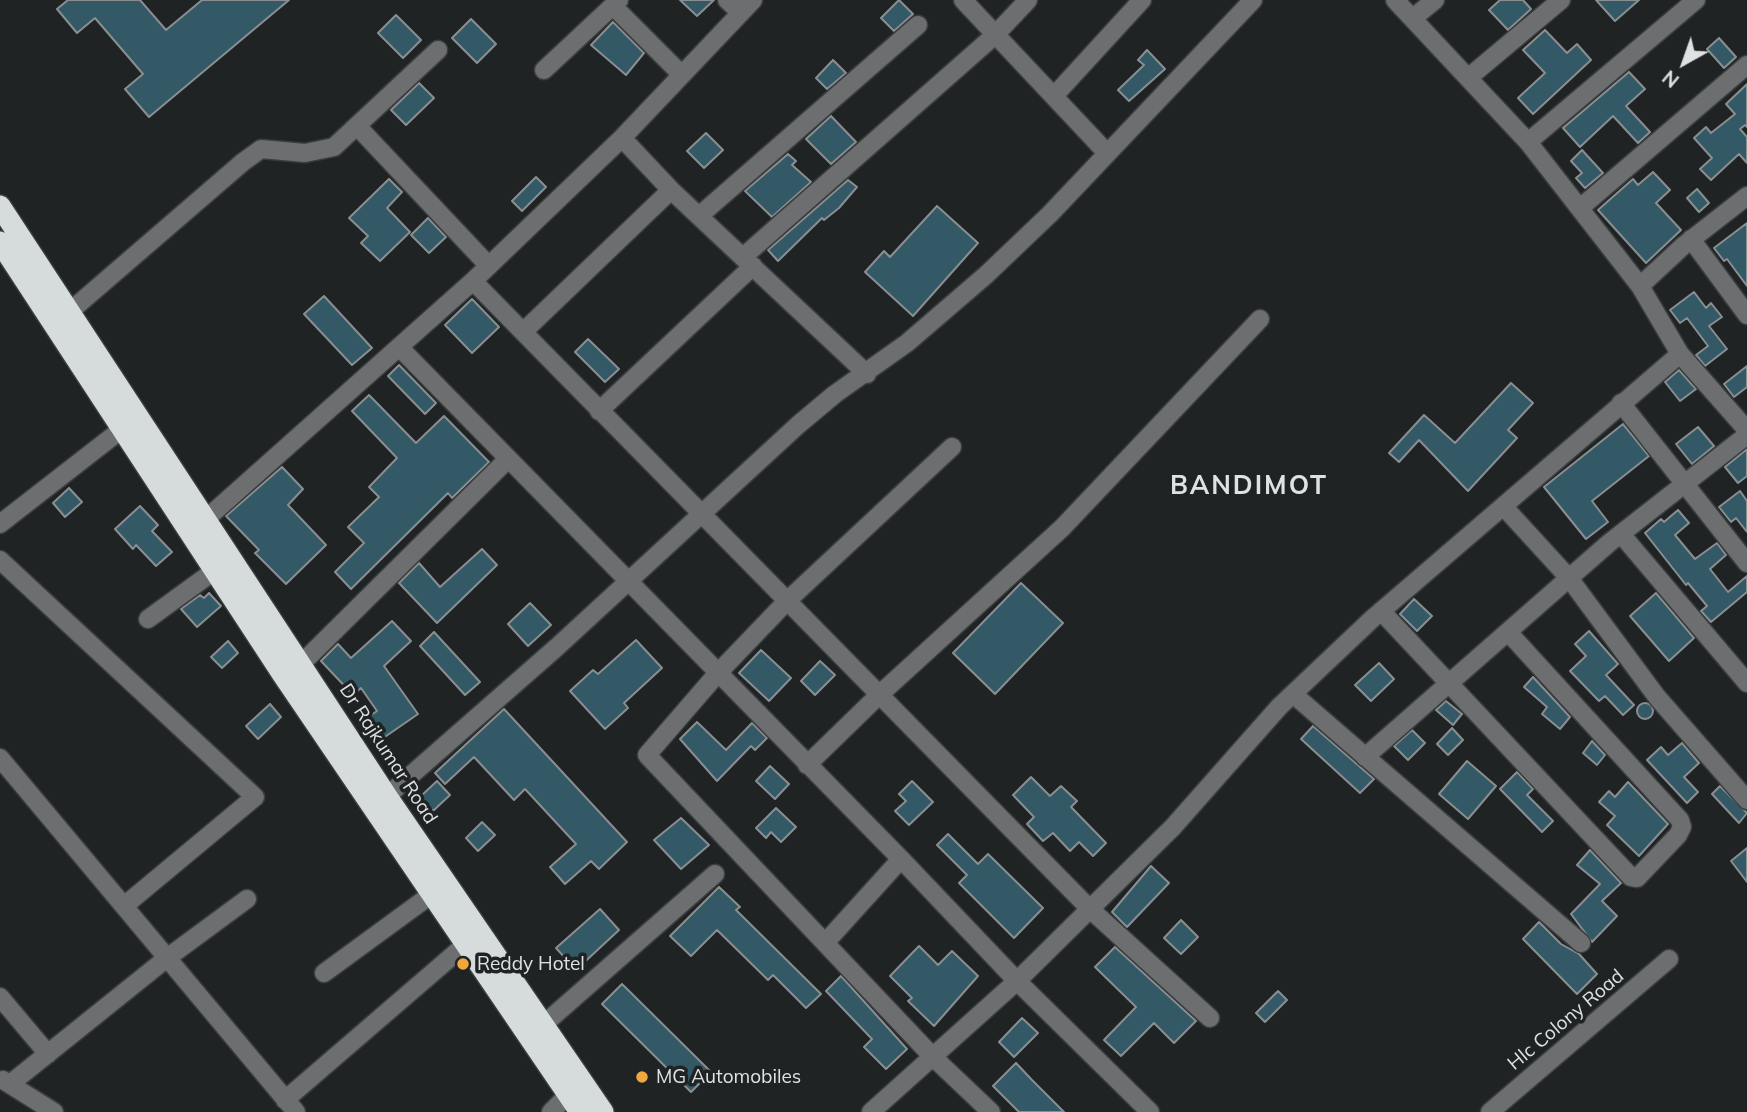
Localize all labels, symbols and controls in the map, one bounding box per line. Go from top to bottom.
north arrow [1649,28,1719,98]
text: N [1657,65,1684,93]
district label: BANDIMOT [1171,470,1327,502]
street label: Dr Rajkumar Road [334,680,442,828]
place label: Reddy Hotel [477,953,585,975]
marker: Reddy Hotel [455,956,471,972]
street label: Hlc Colony Road [1503,965,1629,1075]
place label: MG Automobiles [656,1066,801,1088]
marker: MG Automobiles [634,1069,650,1085]

